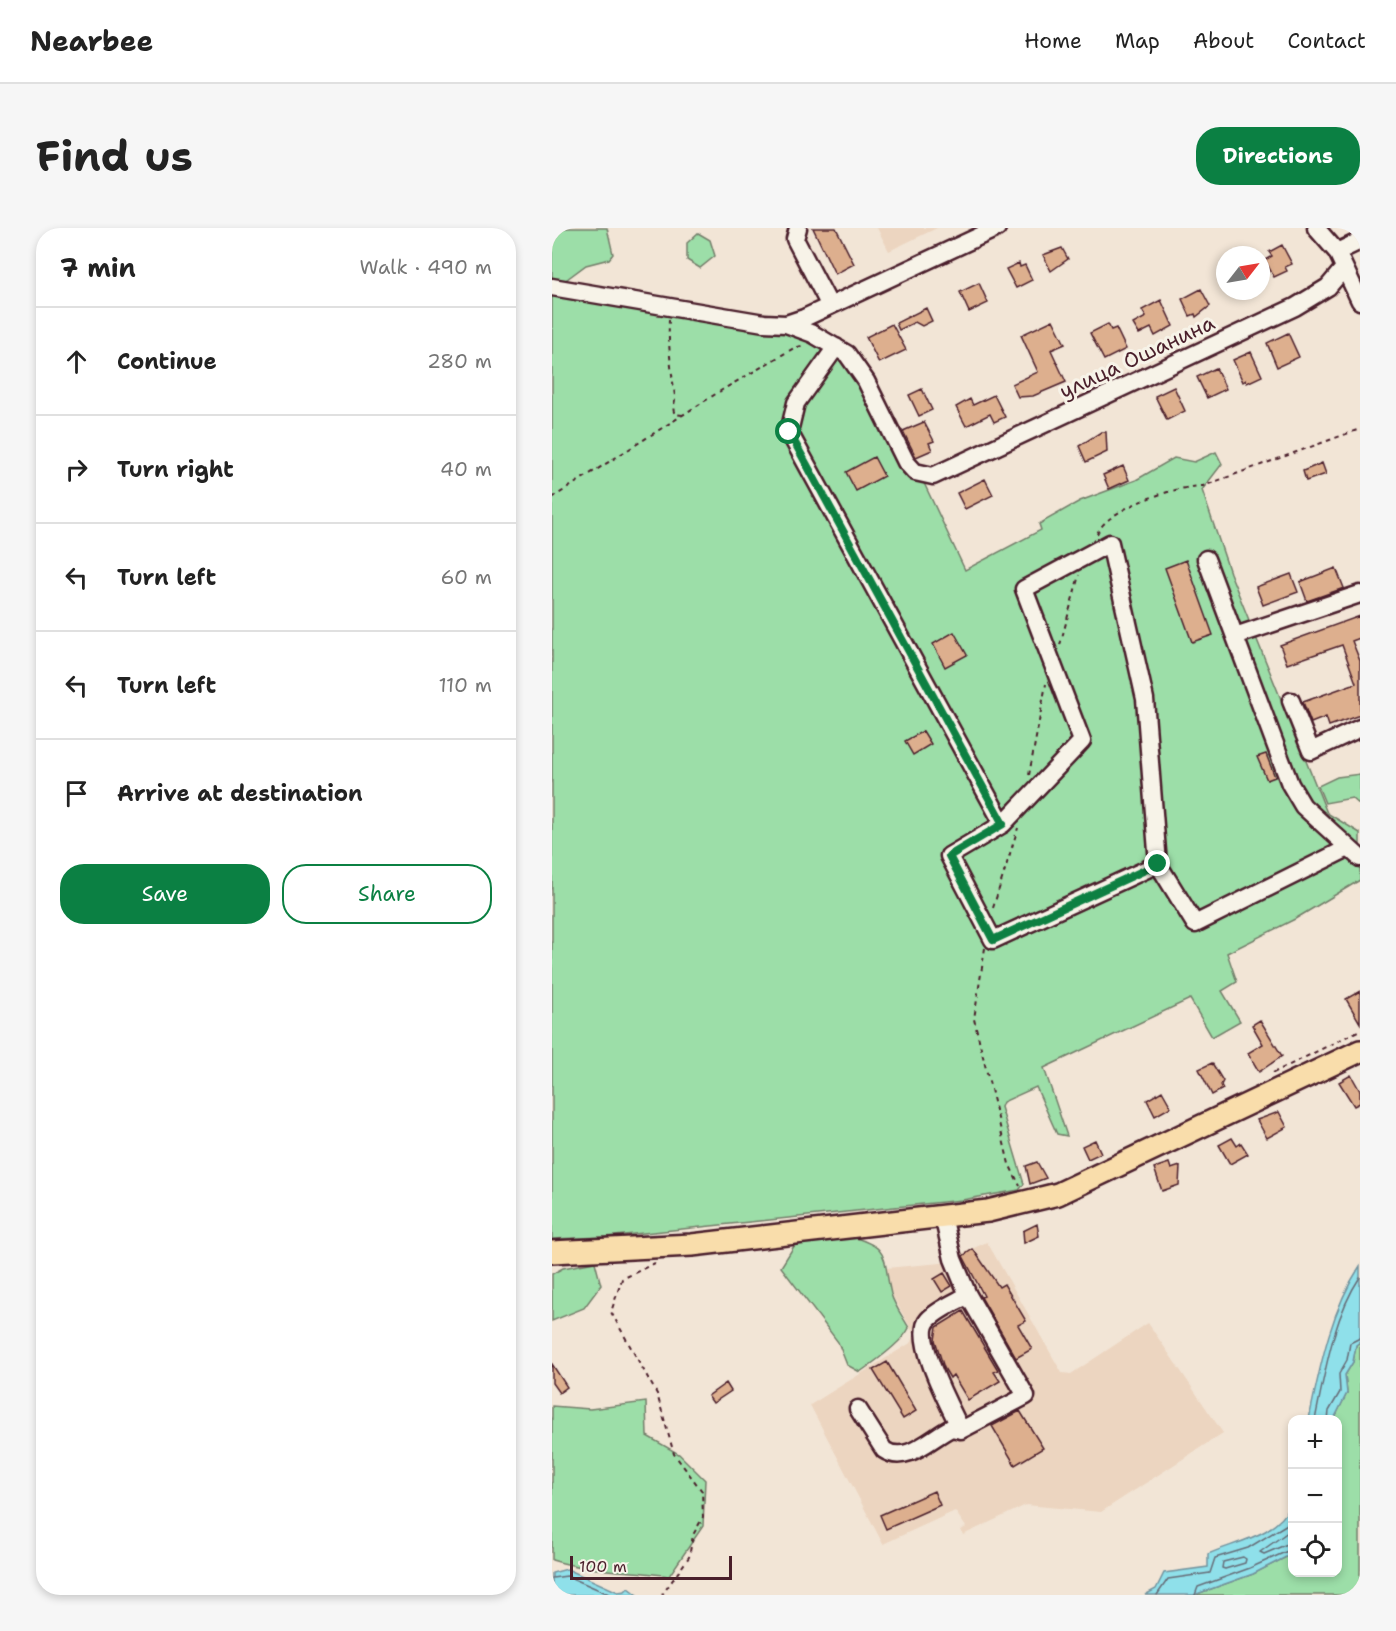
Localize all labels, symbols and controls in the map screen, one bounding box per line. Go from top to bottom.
text: Nearbee [30,22,153,60]
text: Home [1024,27,1082,55]
text: Map [1115,27,1160,55]
text: About [1193,27,1254,55]
text: Contact [1287,27,1366,55]
button: Directions [1196,127,1360,185]
text: Find us [36,128,193,184]
north arrow [1216,246,1270,300]
text: 7 min [60,250,136,285]
text: Walk · 490 m [360,254,492,280]
street label: улица Ошанина [1055,309,1219,405]
icon: ahead [60,345,93,378]
text: Continue [117,347,217,376]
text: 280 m [427,348,492,374]
route start [775,418,801,444]
icon: right [60,453,93,486]
text: Turn right [117,455,234,484]
text: 40 m [440,456,492,482]
icon: left [60,561,93,594]
text: Turn left [117,563,216,592]
text: 60 m [440,564,492,590]
icon: left [60,669,93,702]
text: Turn left [117,671,216,700]
text: 110 m [438,672,492,698]
icon: arrive [60,777,93,810]
text: Arrive at destination [117,779,363,808]
route end [1144,850,1170,876]
button: Save [60,864,270,924]
button: Share [282,864,492,924]
map controls [1288,1415,1342,1577]
button: + [1288,1415,1342,1469]
button: − [1288,1469,1342,1523]
button: locate [1288,1523,1342,1577]
scale bar [570,1553,732,1580]
text: 100 m [579,1556,627,1577]

